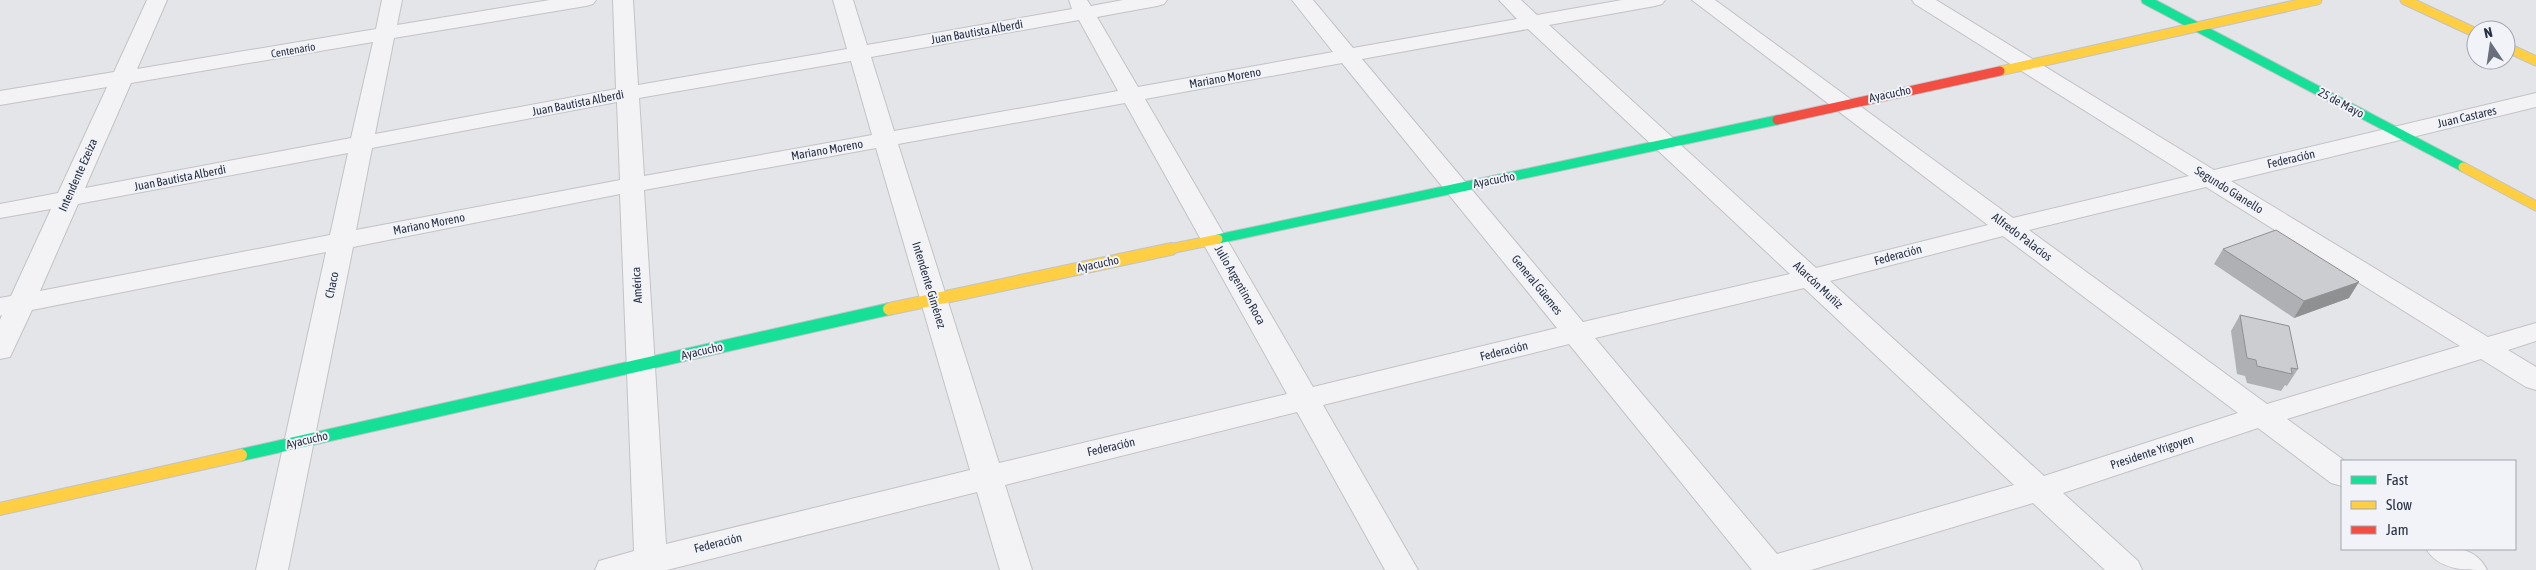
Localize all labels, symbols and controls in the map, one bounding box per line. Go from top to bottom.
street label: Juan Bautista Alberdi [930,17,1024,47]
north arrow [2466,20,2516,70]
text: N [2482,24,2494,41]
street label: Centenario [270,40,316,60]
street label: Mariano Moreno [1188,65,1262,91]
street label: Ayacucho [1868,83,1913,105]
street label: 25 de Mayo [2316,85,2367,121]
street label: Juan Bautista Alberdi [531,87,625,119]
street label: Juan Castares [2436,103,2498,131]
street label: Intendente Ezeiza [56,136,100,214]
street label: Mariano Moreno [790,137,864,163]
street label: Federación [2266,147,2316,171]
street label: Juan Bautista Alberdi [133,162,227,194]
street label: Segundo Gianello [2192,163,2266,217]
street label: Ayacucho [1472,169,1517,191]
street label: Mariano Moreno [392,210,466,238]
street label: Alfredo Palacios [1989,210,2055,264]
street label: Intendente Giménez [909,240,949,331]
street label: Federación [1873,242,1923,268]
street label: Julio Argentino Roca [1212,243,1268,327]
street label: General Güemes [1509,252,1565,318]
street label: Ayacucho [1076,253,1121,275]
street label: Alarcón Muñiz [1790,259,1846,312]
street label: América [629,267,645,303]
street label: Chaco [322,270,342,300]
street label: Federación [1479,338,1529,364]
street label: Ayacucho [680,339,725,363]
street label: Ayacucho [285,428,330,452]
street label: Presidente Yrigoyen [2108,432,2196,472]
street label: Federación [1086,435,1136,459]
legend [2341,460,2516,550]
text: Fast [2386,471,2408,488]
text: Slow [2386,496,2412,513]
text: Jam [2386,521,2409,538]
street label: Federación [693,530,743,556]

